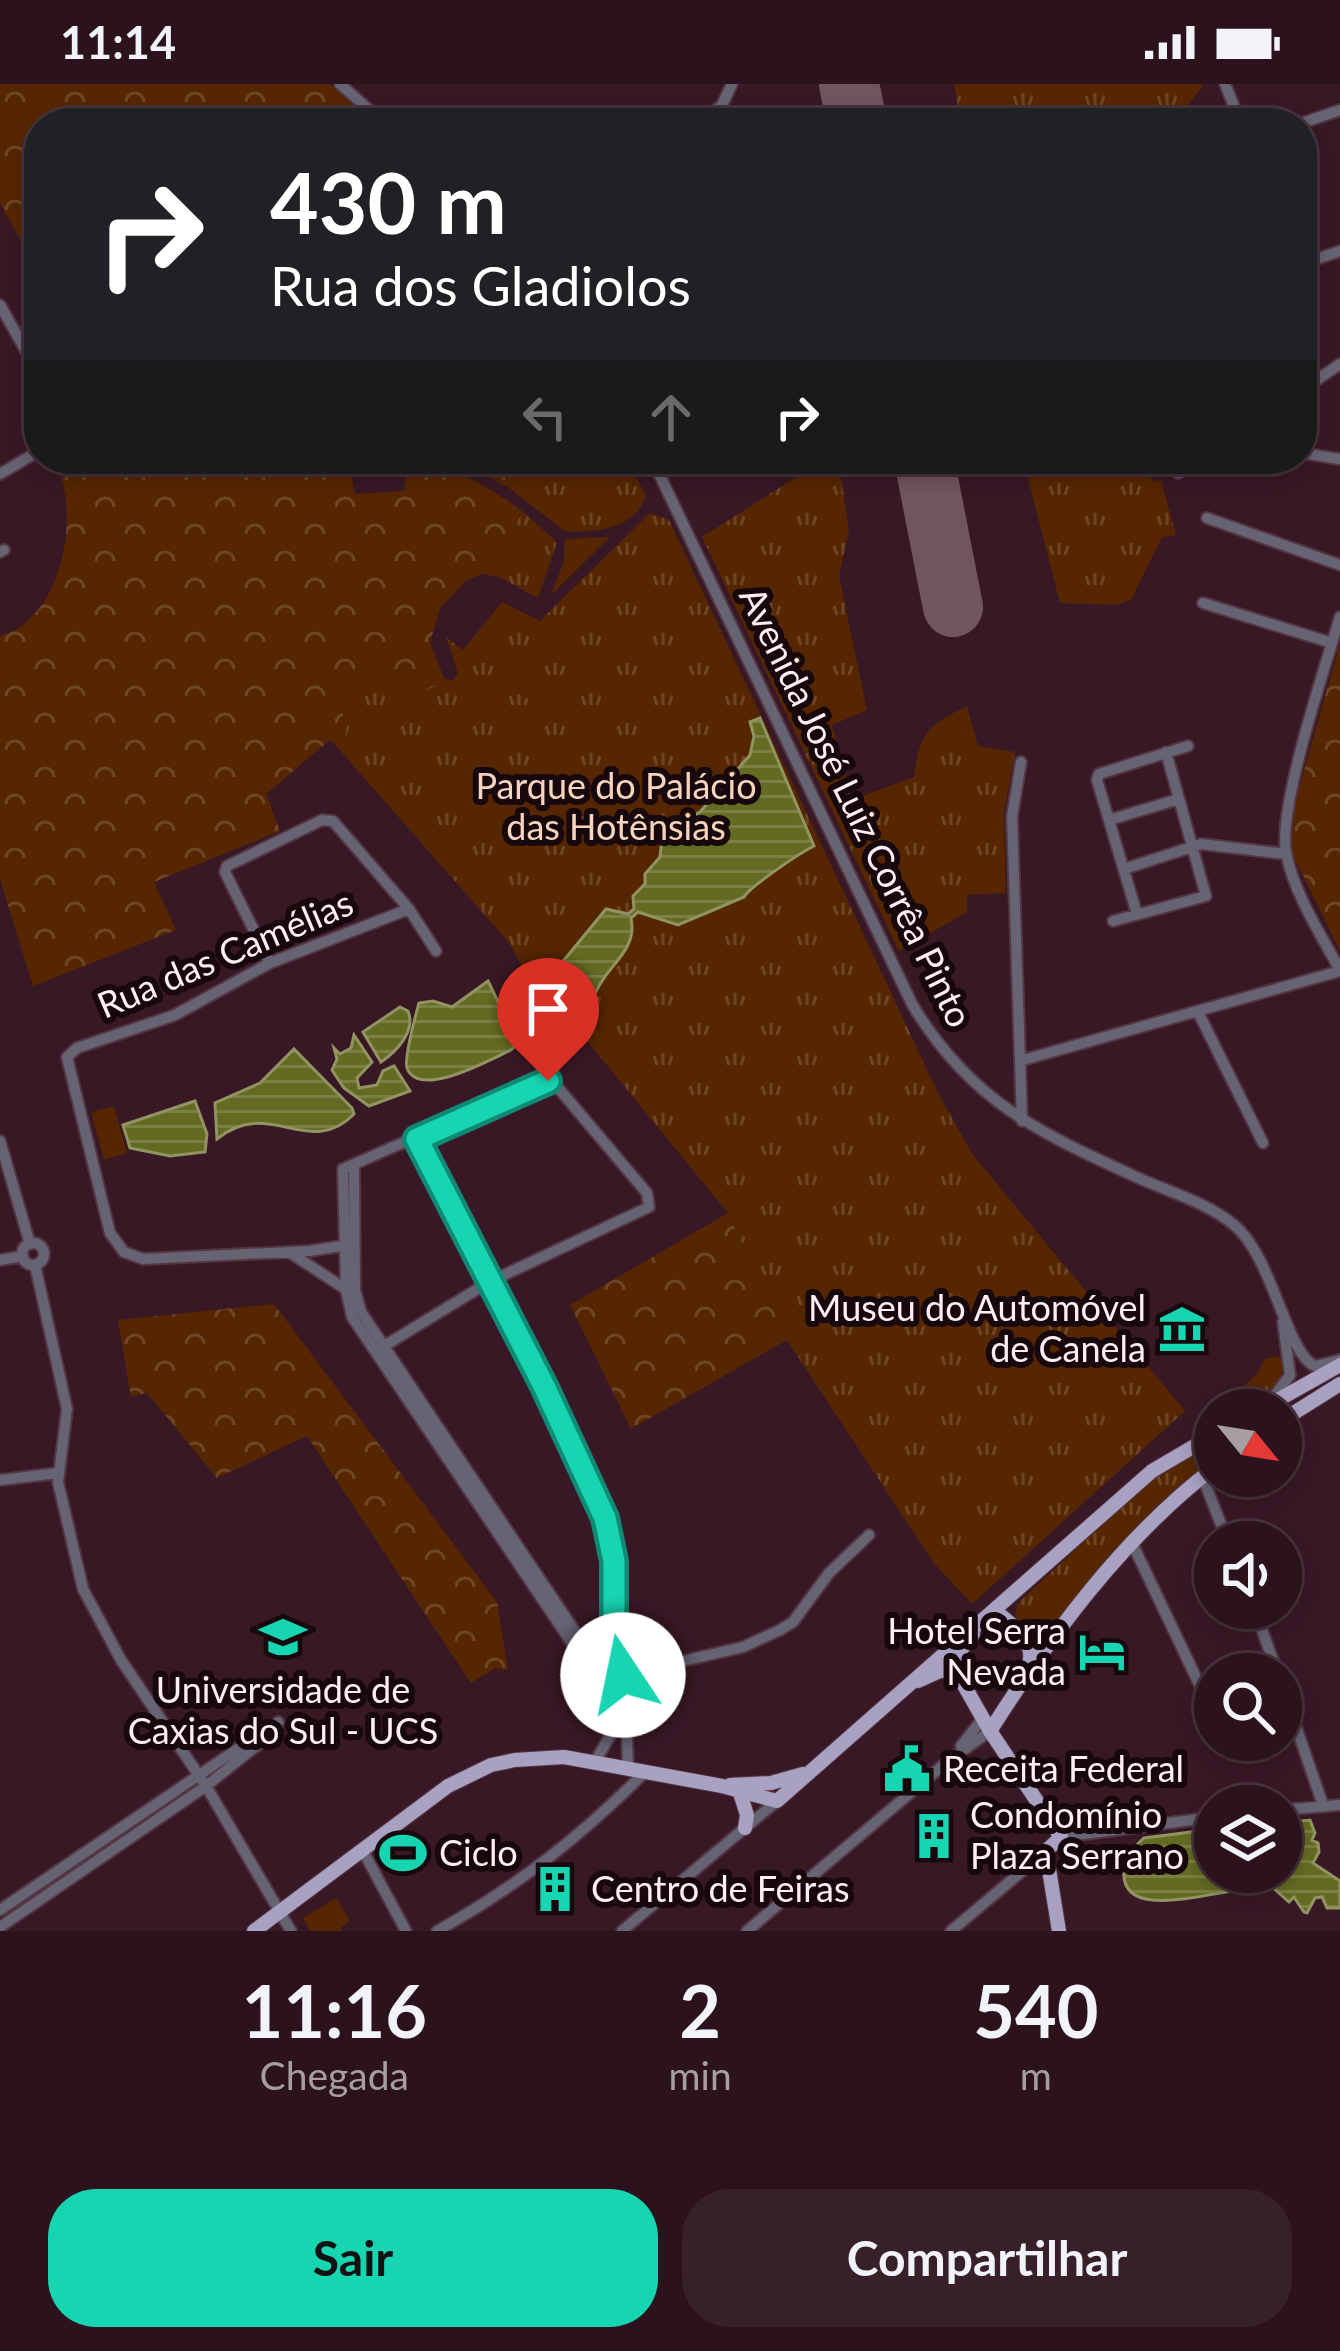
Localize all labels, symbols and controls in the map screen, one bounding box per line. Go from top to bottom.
text: 11:14 [60,15,176,69]
text: 430 m [270,151,507,252]
icon: right [72,156,228,312]
text: Rua dos Gladiolos [270,253,691,318]
icon: left [512,384,578,450]
icon: ahead [638,384,704,450]
icon: right [764,384,830,450]
street label: Avenida José Luiz Corrêa Pinto [731,579,983,1034]
park label: Parque do Palácio das Hotênsias [475,763,757,848]
street label: Rua das Camélias [90,879,359,1027]
pin [497,958,599,1081]
icon: arrive [515,976,581,1042]
place label: Museu do Automóvel de Canela [808,1285,1146,1370]
museum icon: Museu do Automóvel de Canela [1157,1304,1207,1354]
north arrow [1194,1389,1302,1497]
map controls [1194,1389,1302,1893]
button: sound [1194,1521,1302,1629]
place label: Hotel Serra Nevada [887,1608,1066,1693]
school or university icon: Universidade de Caxias do Sul - UCS [258,1612,308,1662]
position arrow [560,1612,686,1738]
hotel icon: Hotel Serra Nevada [1077,1627,1127,1677]
button: search [1194,1653,1302,1761]
place label: Universidade de Caxias do Sul - UCS [128,1667,438,1752]
public building icon: Receita Federal [882,1744,932,1794]
place label: Receita Federal [943,1746,1184,1790]
button: layers [1194,1785,1302,1893]
place label: Condomínio Plaza Serrano [970,1792,1184,1877]
building icon: Condomínio Plaza Serrano [909,1811,959,1861]
sports icon: Ciclo [378,1828,428,1878]
place label: Ciclo [439,1830,518,1874]
building icon: Centro de Feiras [530,1864,580,1914]
place label: Centro de Feiras [591,1866,850,1910]
text: 11:16 [241,1967,427,2053]
text: 2 [679,1967,721,2053]
text: 540 [973,1967,1098,2053]
text: Chegada [260,2052,409,2098]
text: min [669,2052,732,2098]
text: m [1020,2052,1052,2098]
button: Sair [48,2189,658,2327]
button: Compartilhar [682,2189,1292,2327]

